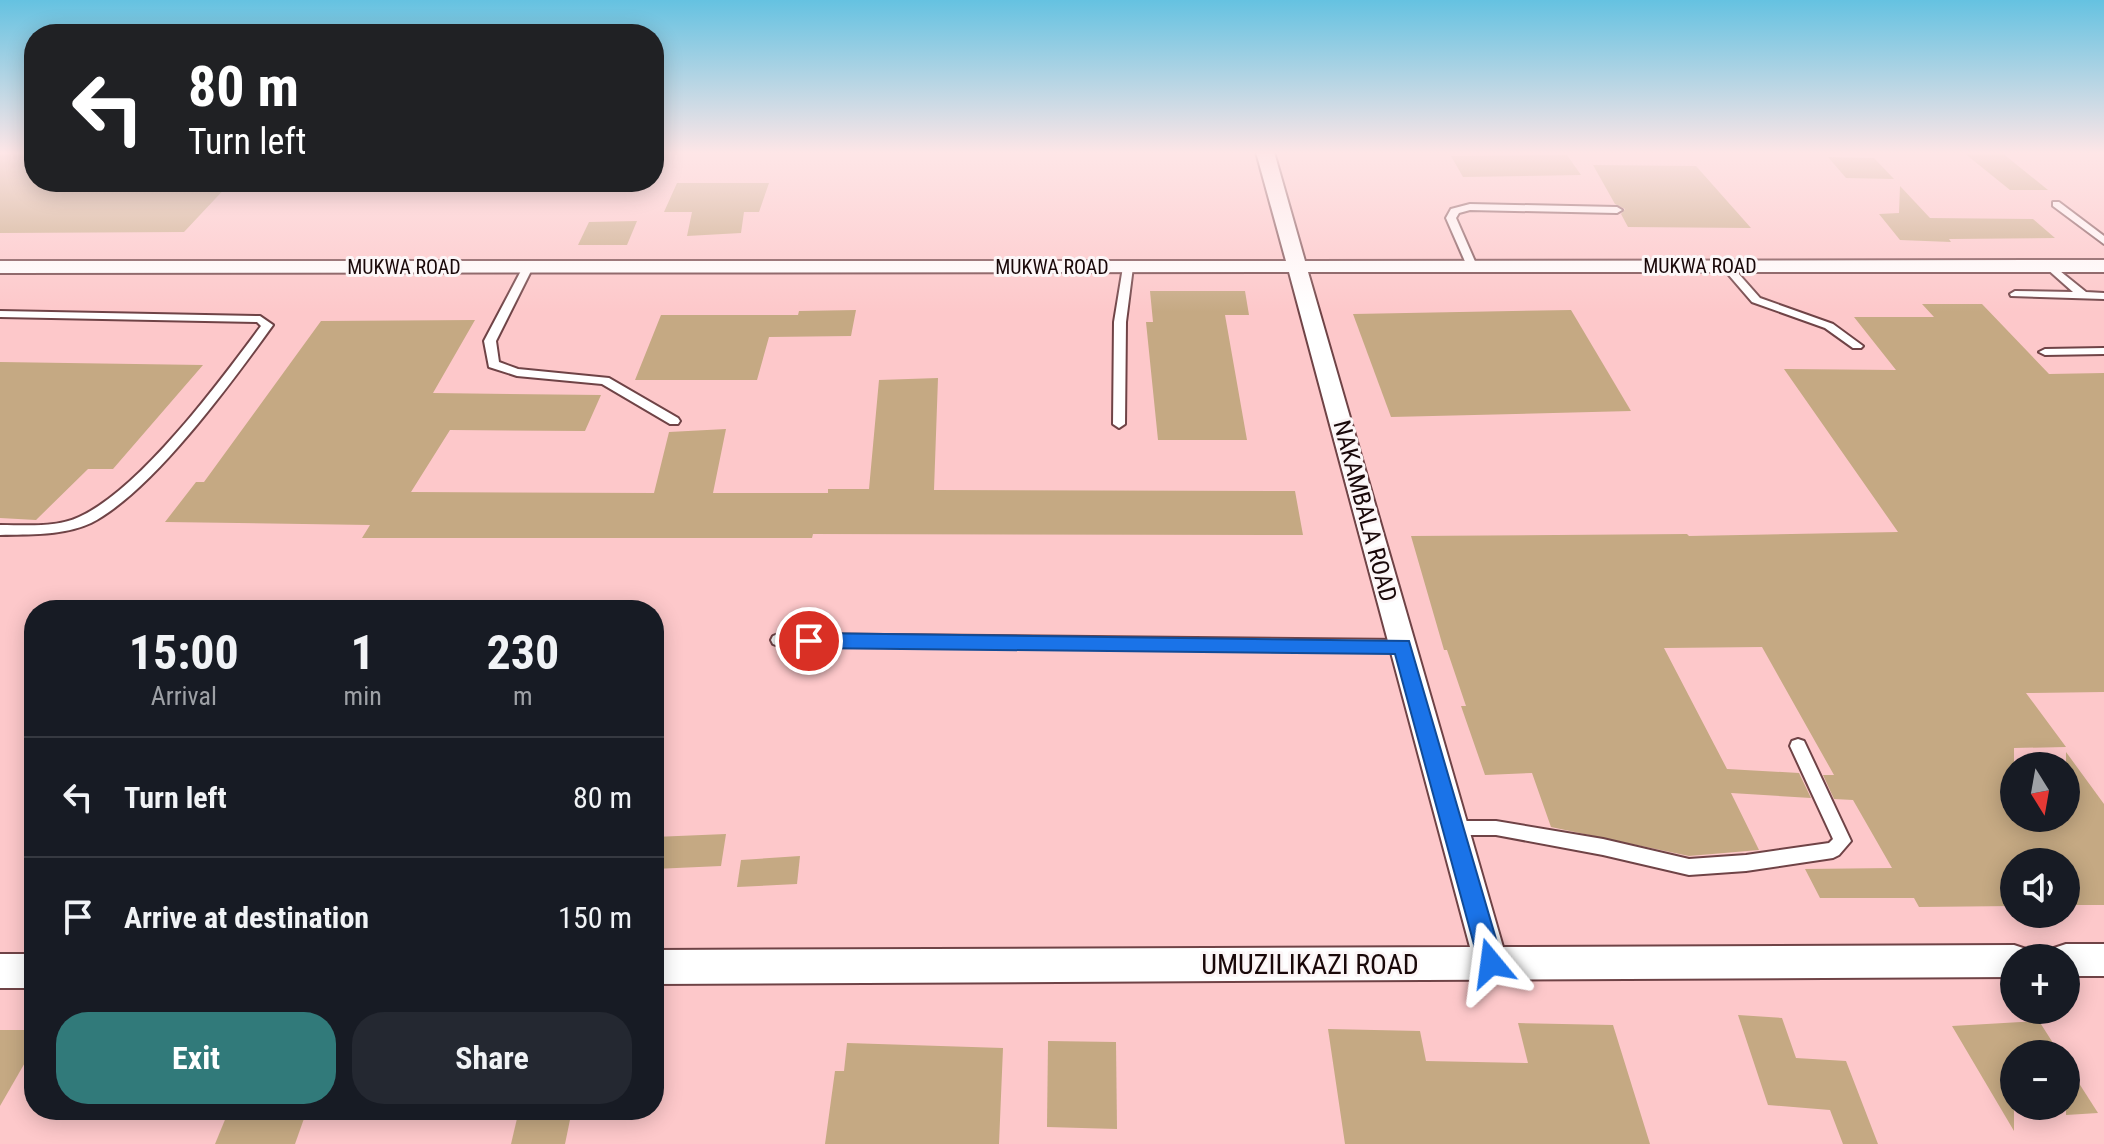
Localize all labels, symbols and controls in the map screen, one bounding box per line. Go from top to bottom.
text: 80 m [188,54,299,120]
icon: left [56,56,160,160]
text: Turn left [188,121,306,163]
street label: MUKWA ROAD [1643,254,1757,278]
street label: MUKWA ROAD [347,255,461,279]
street label: MUKWA ROAD [995,255,1109,279]
street label: NAKAMBALA ROAD [1327,417,1403,605]
pin [775,607,843,675]
icon: arrive [787,619,831,663]
text: 15:00 [129,624,239,681]
text: 1 [351,624,375,681]
text: 230 [486,624,559,681]
text: Arrival [151,681,217,711]
text: min [344,681,382,711]
text: m [513,681,533,711]
north arrow [2000,752,2080,832]
map controls [2000,752,2080,1120]
icon: left [56,775,100,819]
text: Turn left [124,780,227,815]
text: 80 m [573,780,632,815]
button: sound [2000,848,2080,928]
icon: arrive [56,895,100,939]
text: Arrive at destination [124,900,369,935]
text: 150 m [558,900,632,935]
position arrow [1449,921,1533,1005]
button: + [2000,944,2080,1024]
street label: UMUZILIKAZI ROAD [1201,948,1419,981]
button: Exit [56,1012,336,1104]
button: Share [352,1012,632,1104]
button: − [2000,1040,2080,1120]

